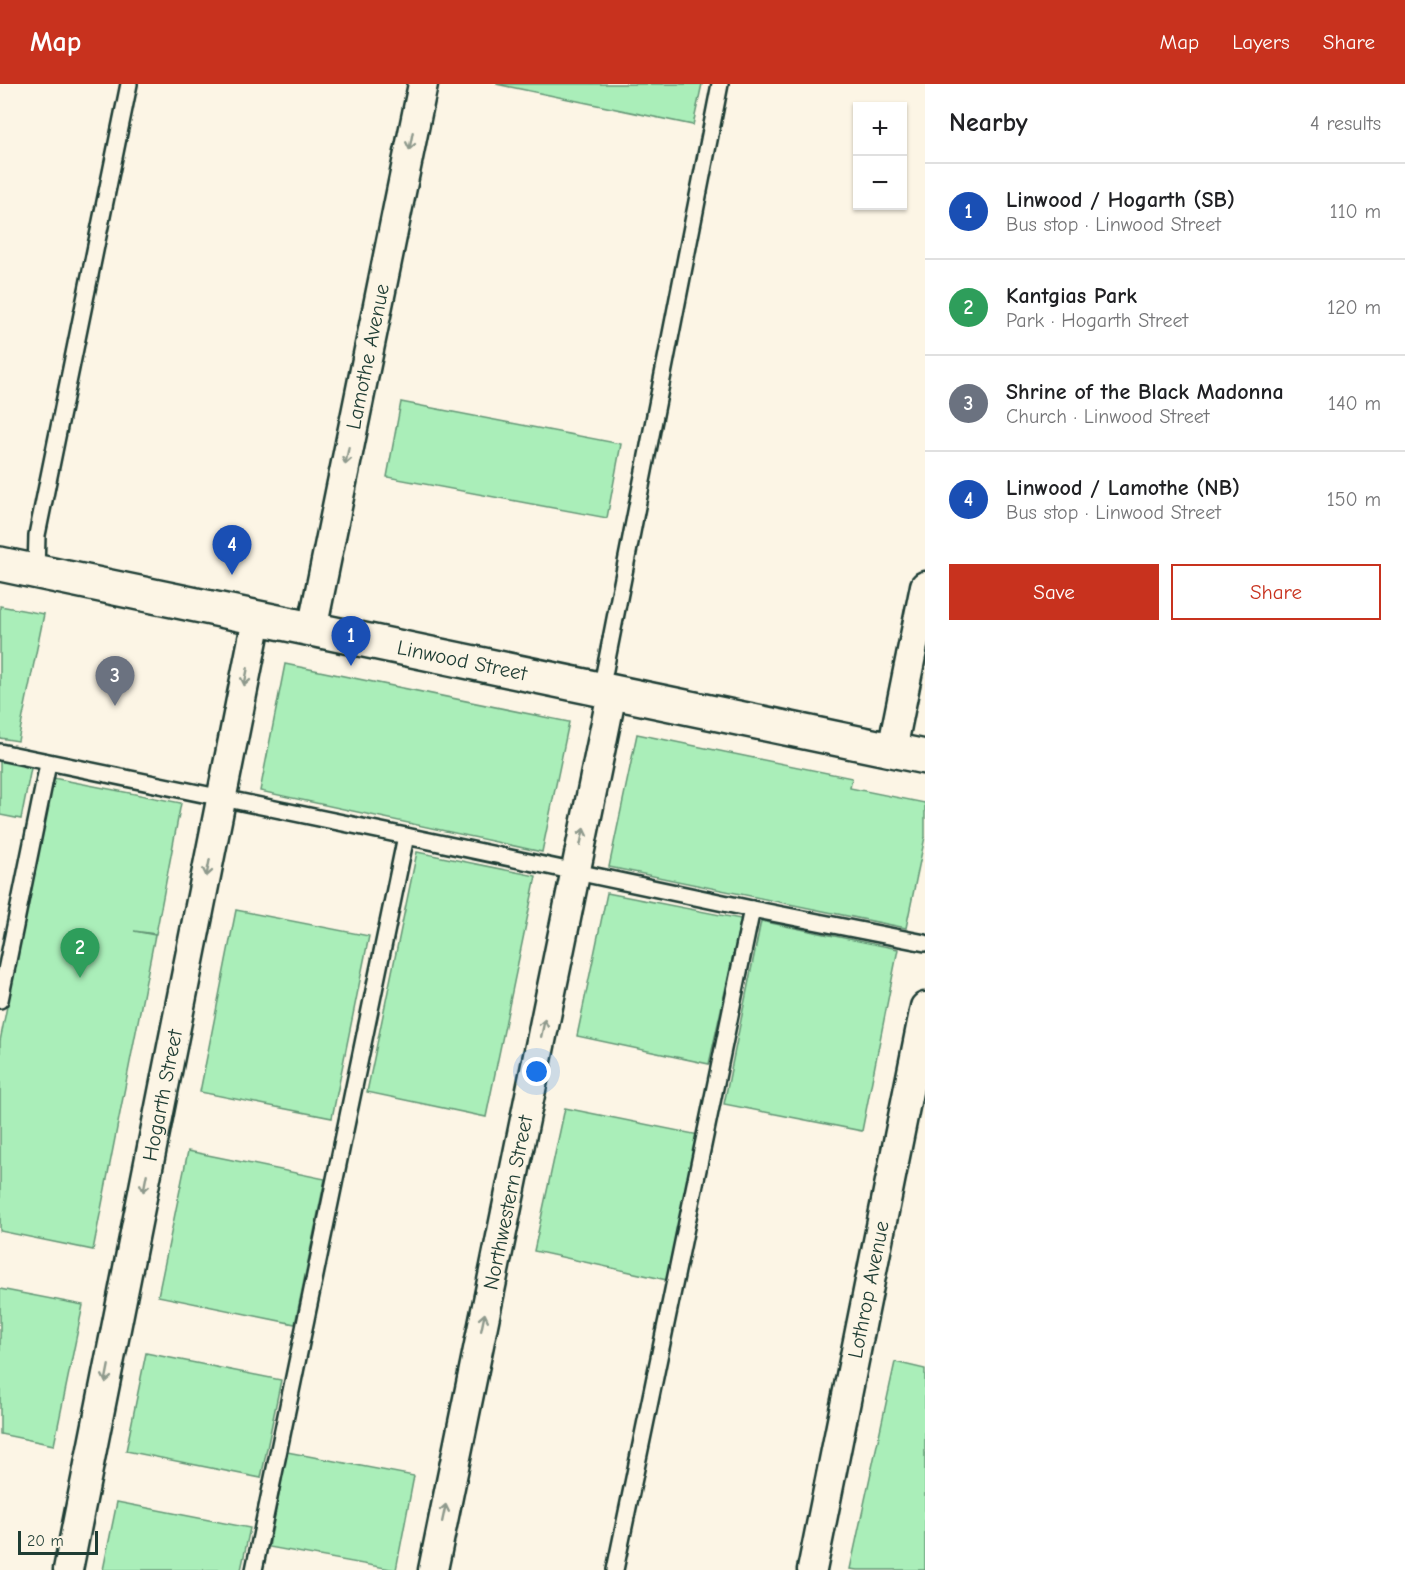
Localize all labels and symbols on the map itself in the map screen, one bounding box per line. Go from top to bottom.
one-way arrow [405,131,416,151]
street label: Lamothe Avenue [341,282,394,432]
one-way arrow [341,446,352,465]
pin: 4 [212,526,252,575]
pin: 1 [332,616,370,666]
street label: Linwood Street [395,635,530,686]
pin: 3 [96,656,134,706]
one-way arrow [240,666,251,686]
one-way arrow [577,827,588,847]
one-way arrow [202,858,213,877]
pin: 2 [60,928,100,978]
one-way arrow [538,1018,549,1038]
street label: Hogarth Street [138,1026,187,1163]
your location [522,1057,551,1086]
street label: Northwestern Street [478,1112,538,1292]
one-way arrow [139,1172,150,1192]
street label: Lothrop Avenue [843,1219,894,1360]
one-way arrow [478,1312,490,1331]
one-way arrow [101,1364,112,1383]
one-way arrow [439,1503,451,1522]
scale bar [18,1528,98,1556]

